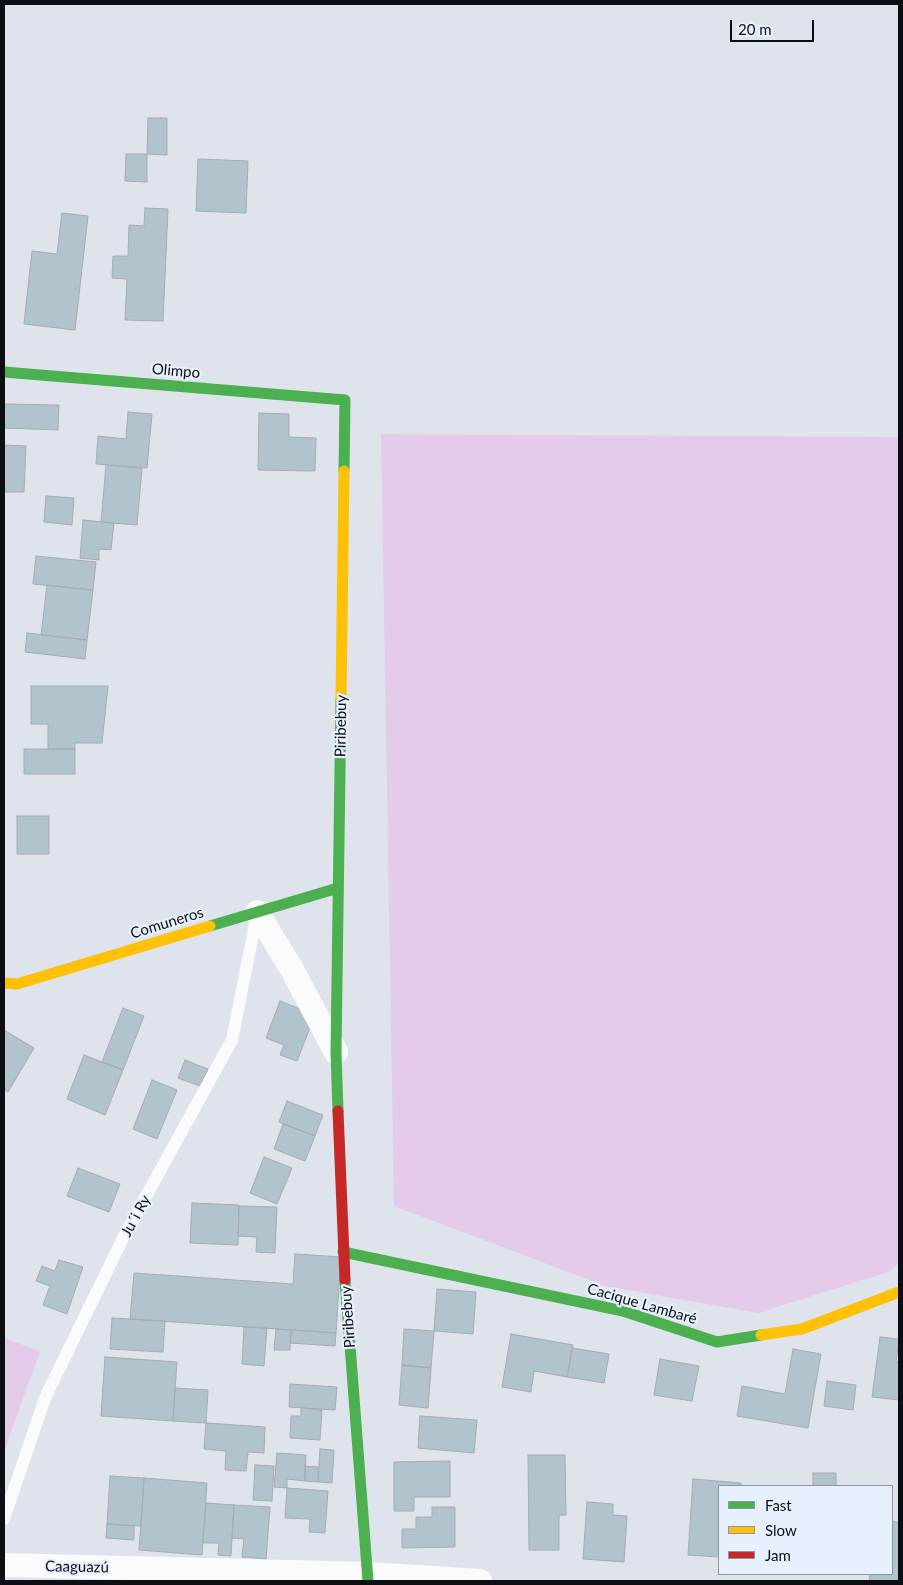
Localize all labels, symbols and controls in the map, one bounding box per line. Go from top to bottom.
scale bar [733,10,817,42]
text: 20 m [738,20,772,38]
street label: Olimpo [151,360,201,382]
street label: Piribebuy [331,695,351,757]
street label: Comuneros [128,903,206,943]
street label: Ju´i Ry [117,1192,155,1240]
street label: Cacique Lambaré [585,1280,699,1328]
street label: Piribebuy [337,1285,359,1349]
legend [718,1485,893,1575]
text: Fast [765,1496,792,1514]
text: Slow [765,1521,797,1539]
text: Jam [765,1546,791,1564]
street label: Caaguazú [45,1557,109,1577]

